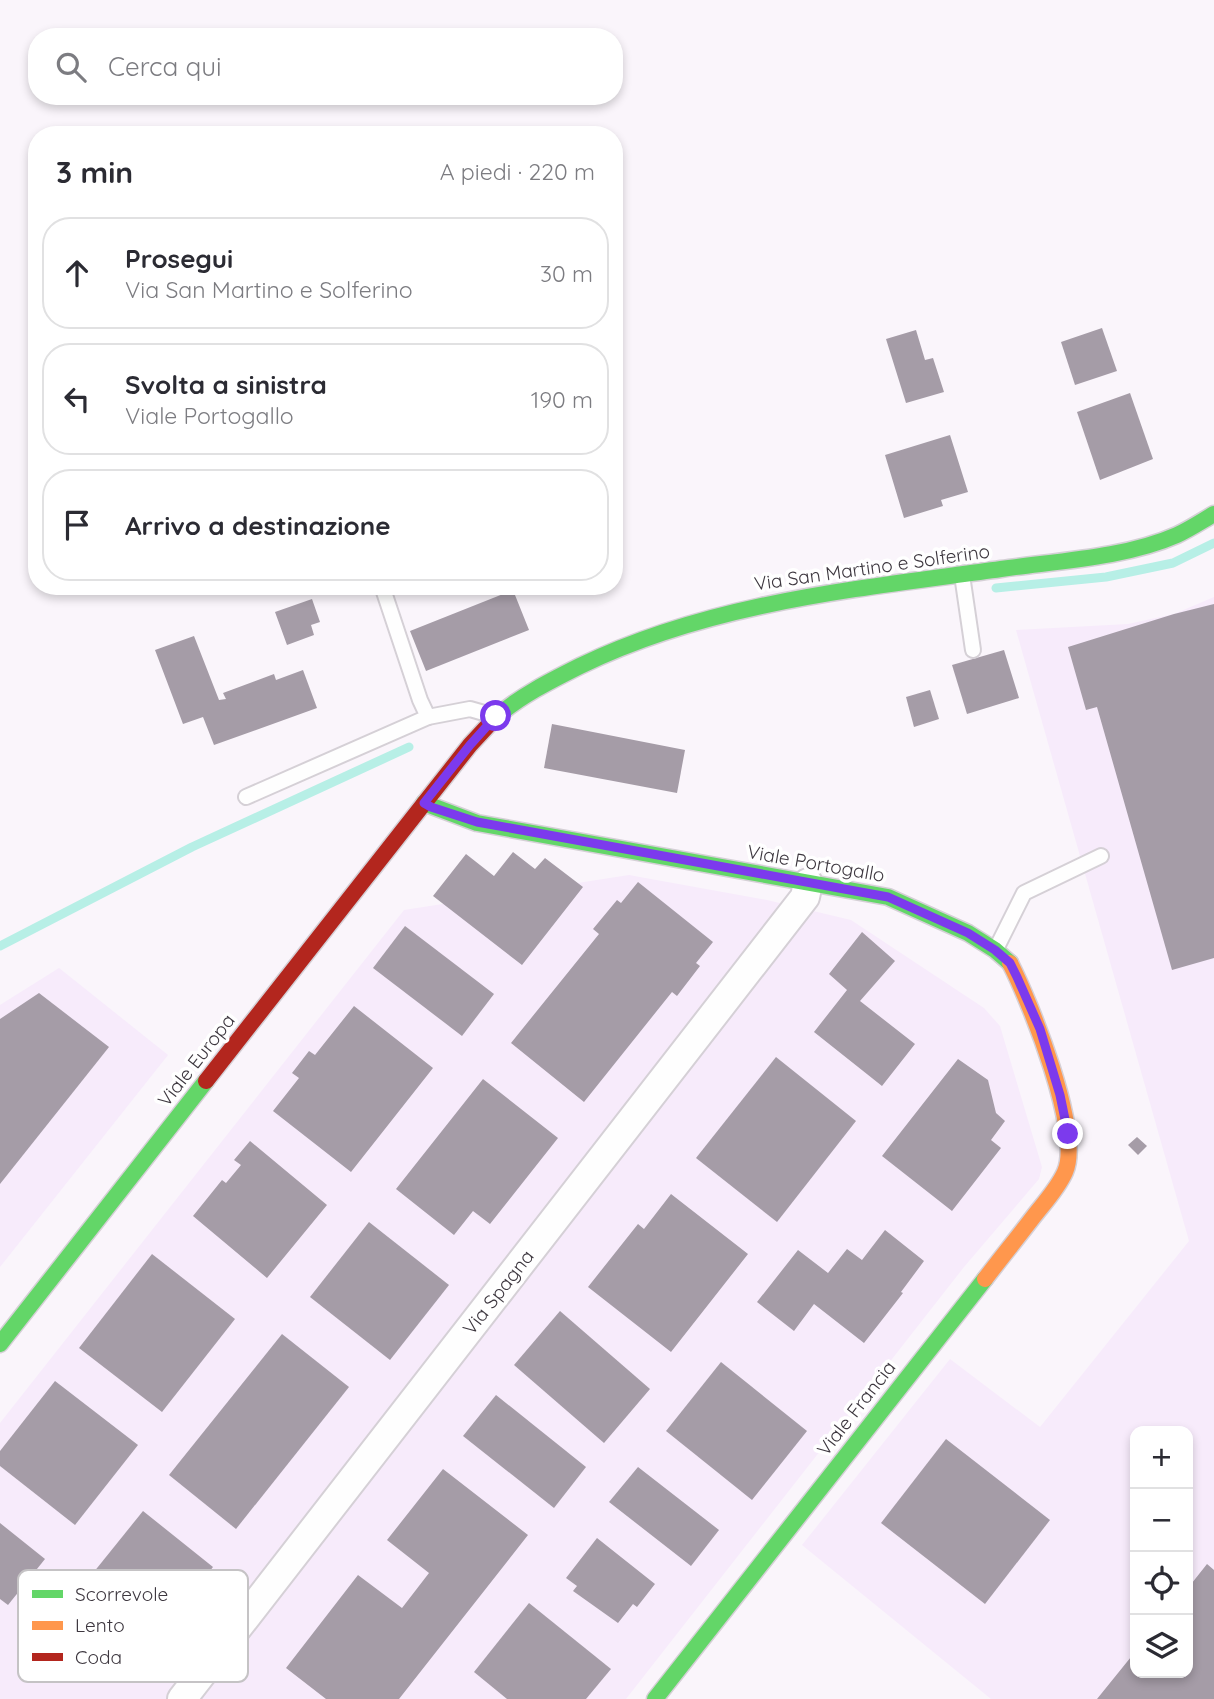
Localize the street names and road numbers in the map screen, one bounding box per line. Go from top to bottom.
street label: Via San Martino e Solferino [753,539,991,595]
street label: Viale Portogallo [745,839,887,887]
street label: Viale Europa [152,1009,240,1111]
street label: Via Spagna [457,1245,539,1339]
street label: Viale Francia [811,1356,901,1460]

